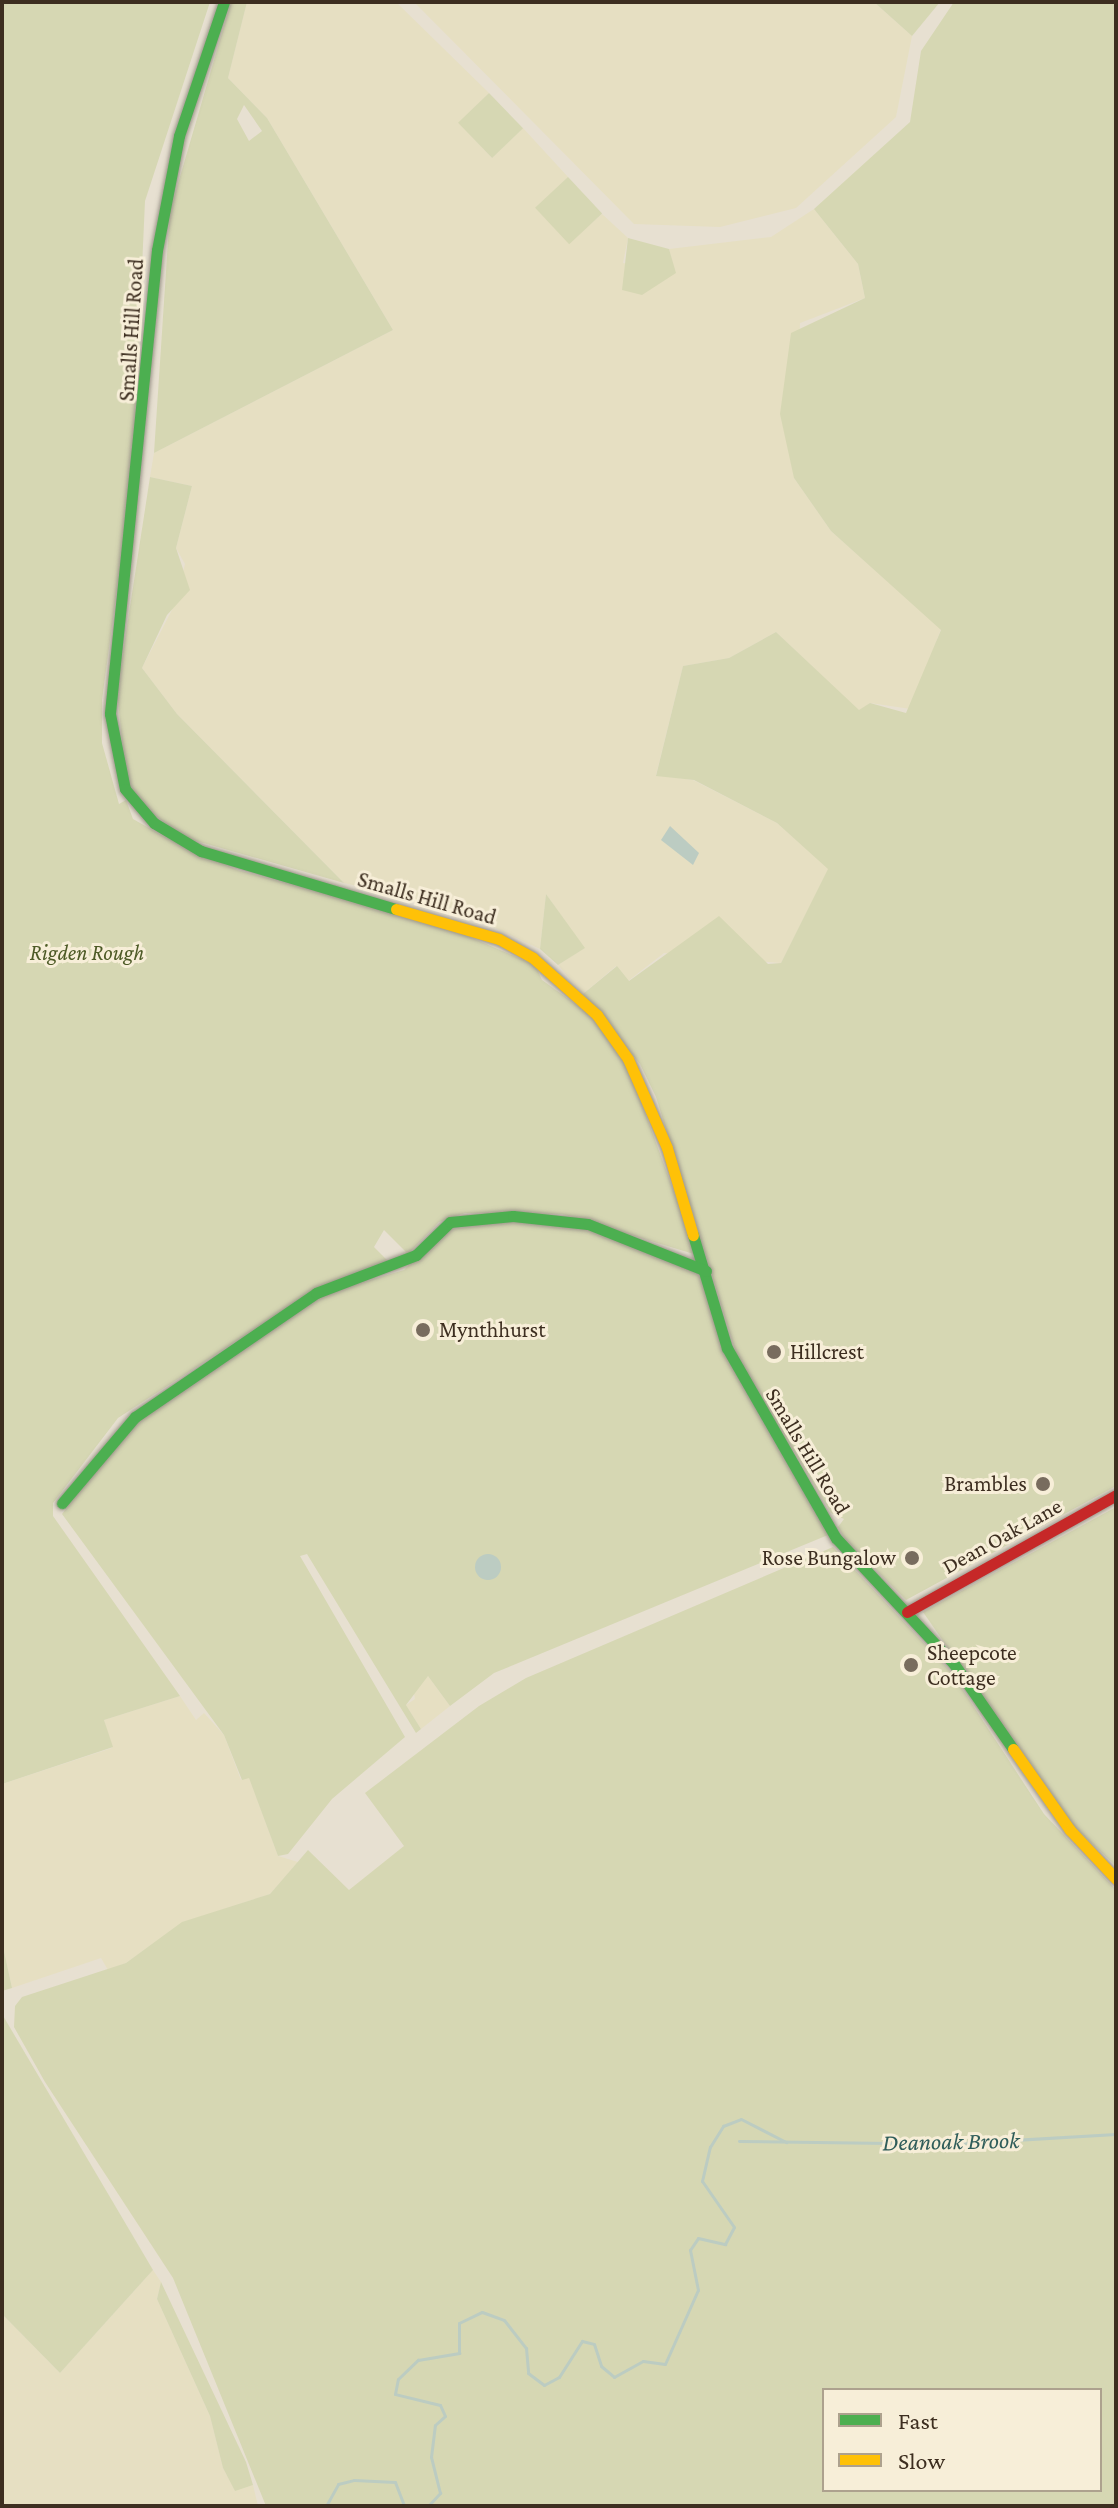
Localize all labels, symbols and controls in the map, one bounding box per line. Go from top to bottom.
street label: Smalls Hill Road [113,258,149,402]
street label: Smalls Hill Road [355,866,499,930]
park label: Rigden Rough [30,940,144,966]
place label: Mynthhurst [439,1317,545,1343]
marker: Mynthhurst [414,1321,432,1339]
place label: Hillcrest [790,1339,864,1365]
marker: Hillcrest [765,1343,783,1361]
street label: Smalls Hill Road [760,1383,856,1519]
place label: Brambles [944,1471,1027,1497]
marker: Brambles [1034,1475,1052,1493]
street label: Dean Oak Lane [938,1492,1066,1580]
place label: Rose Bungalow [762,1545,896,1571]
marker: Rose Bungalow [903,1549,921,1567]
place label: Sheepcote Cottage [927,1639,1017,1690]
marker: Sheepcote Cottage [902,1656,920,1674]
water label: Deanoak Brook [882,2125,1020,2157]
legend [822,2388,1102,2492]
text: Fast [898,2407,938,2434]
text: Slow [898,2447,945,2474]

